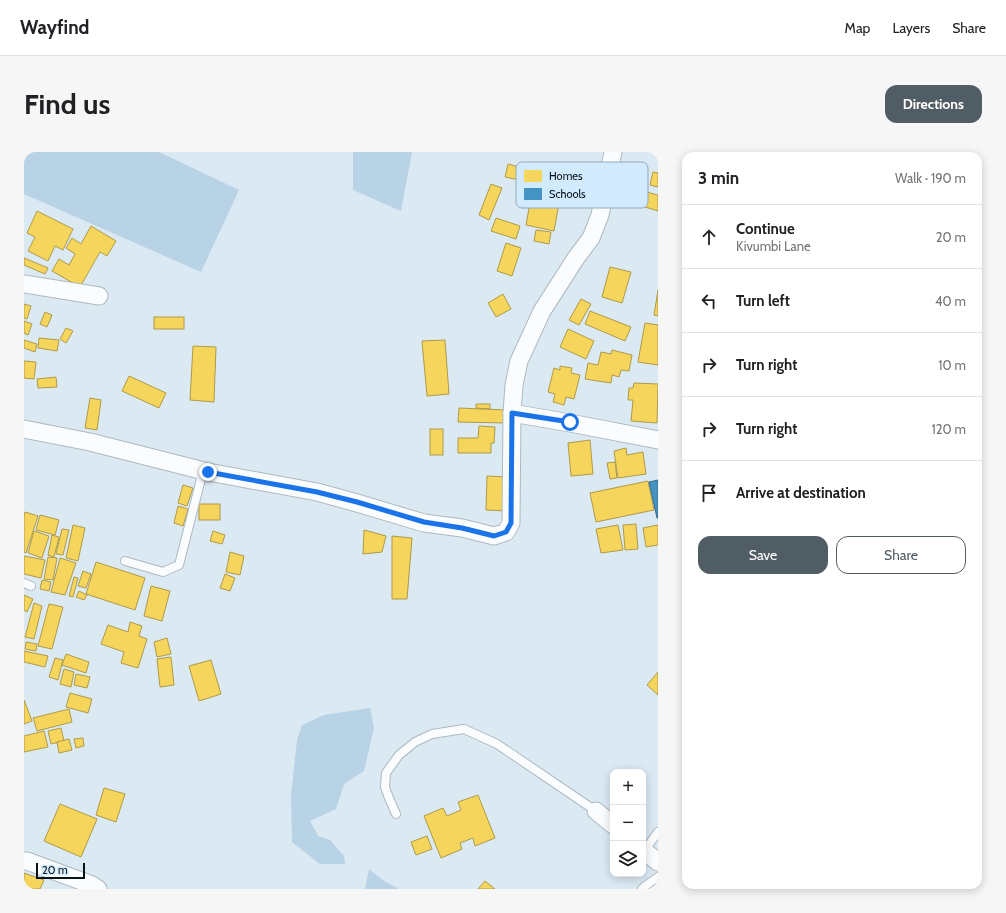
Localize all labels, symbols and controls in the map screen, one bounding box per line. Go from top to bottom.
text: Wayfind [20,16,89,39]
text: Map [845,19,870,37]
text: Layers [892,19,930,37]
text: Share [952,19,986,37]
button: Directions [885,85,982,123]
text: Find us [24,87,110,121]
legend [516,162,648,208]
text: 3 min [698,168,739,188]
text: Homes [549,169,583,183]
text: Walk · 190 m [895,170,966,186]
text: Schools [549,187,586,201]
text: Continue [736,220,795,238]
icon: ahead [698,226,720,248]
text: 20 m [936,229,966,245]
text: Kivumbi Lane [736,238,811,254]
icon: left [698,290,720,312]
text: Turn left [736,292,790,310]
text: 40 m [935,293,966,309]
icon: right [698,354,720,376]
text: Turn right [736,356,797,374]
text: 10 m [938,357,966,373]
route start [561,413,579,431]
icon: right [698,418,720,440]
text: Turn right [736,420,797,438]
text: 120 m [932,421,966,437]
route end [199,463,217,481]
icon: arrive [698,482,720,504]
text: Arrive at destination [736,484,866,502]
button: Save [698,536,828,574]
button: Share [836,536,966,574]
map controls [610,769,646,877]
button: + [610,769,646,805]
button: − [610,805,646,841]
button: layers [610,841,646,877]
scale bar [36,861,85,880]
text: 20 m [42,863,68,877]

